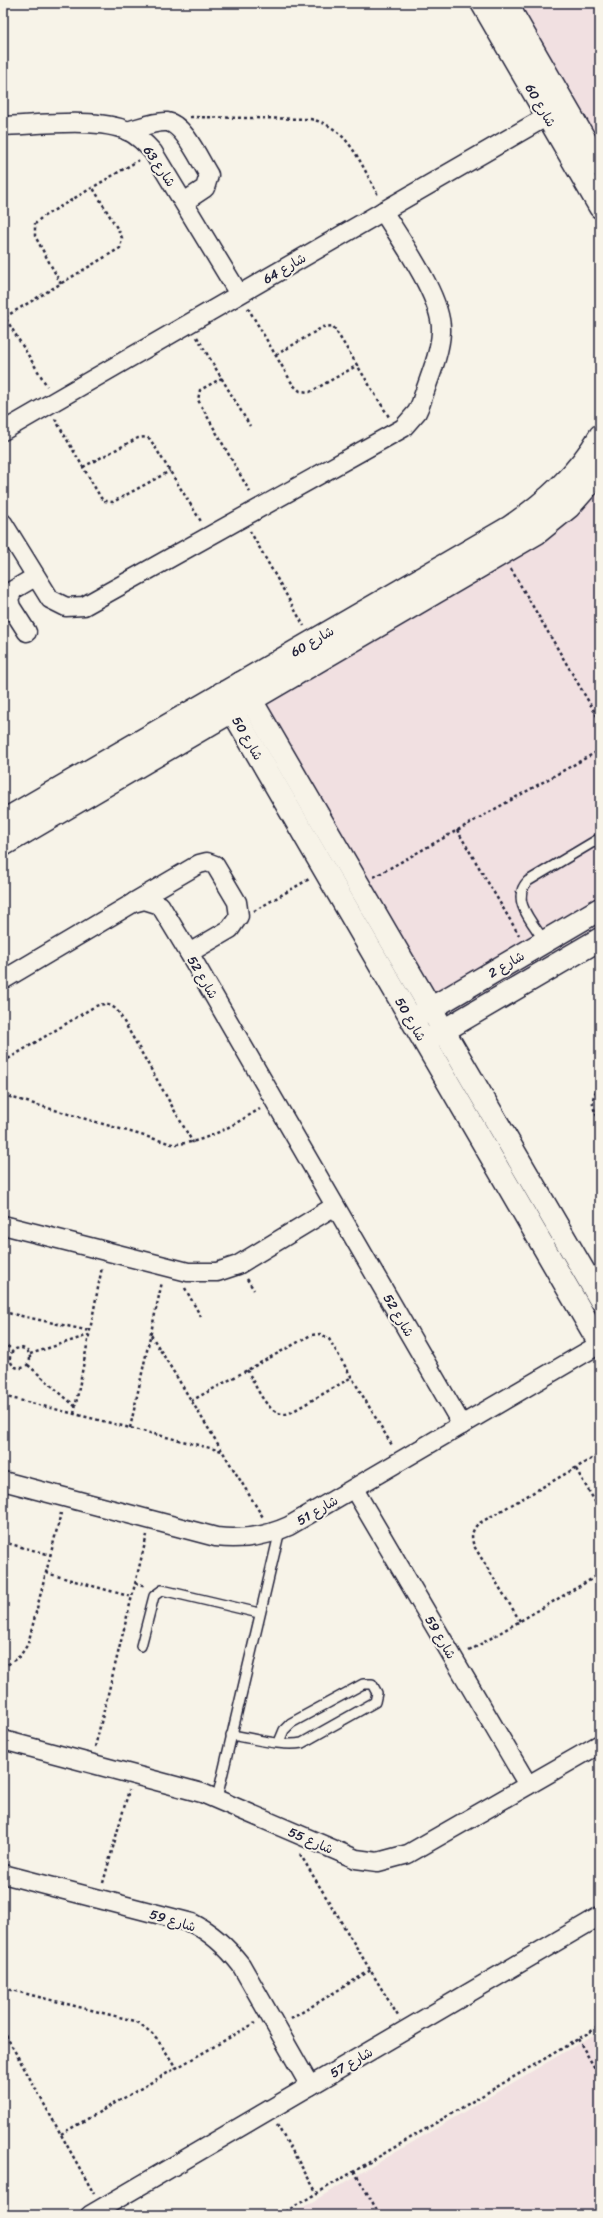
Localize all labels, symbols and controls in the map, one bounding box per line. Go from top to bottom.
street label: شارع 60 [519,79,562,131]
street label: شارع 63 [137,141,182,192]
street label: شارع 64 [258,247,310,290]
street label: شارع 60 [286,620,338,663]
street label: شارع 50 [226,712,269,765]
street label: شارع 2 [484,945,529,984]
street label: شارع 52 [181,951,224,1003]
street label: شارع 50 [389,993,432,1046]
street label: شارع 52 [377,1289,420,1341]
street label: شارع 51 [292,1489,343,1532]
street label: شارع 59 [419,1611,462,1664]
street label: شارع 55 [284,1820,337,1861]
street label: شارع 59 [147,1903,199,1938]
street label: شارع 57 [325,2041,377,2084]

